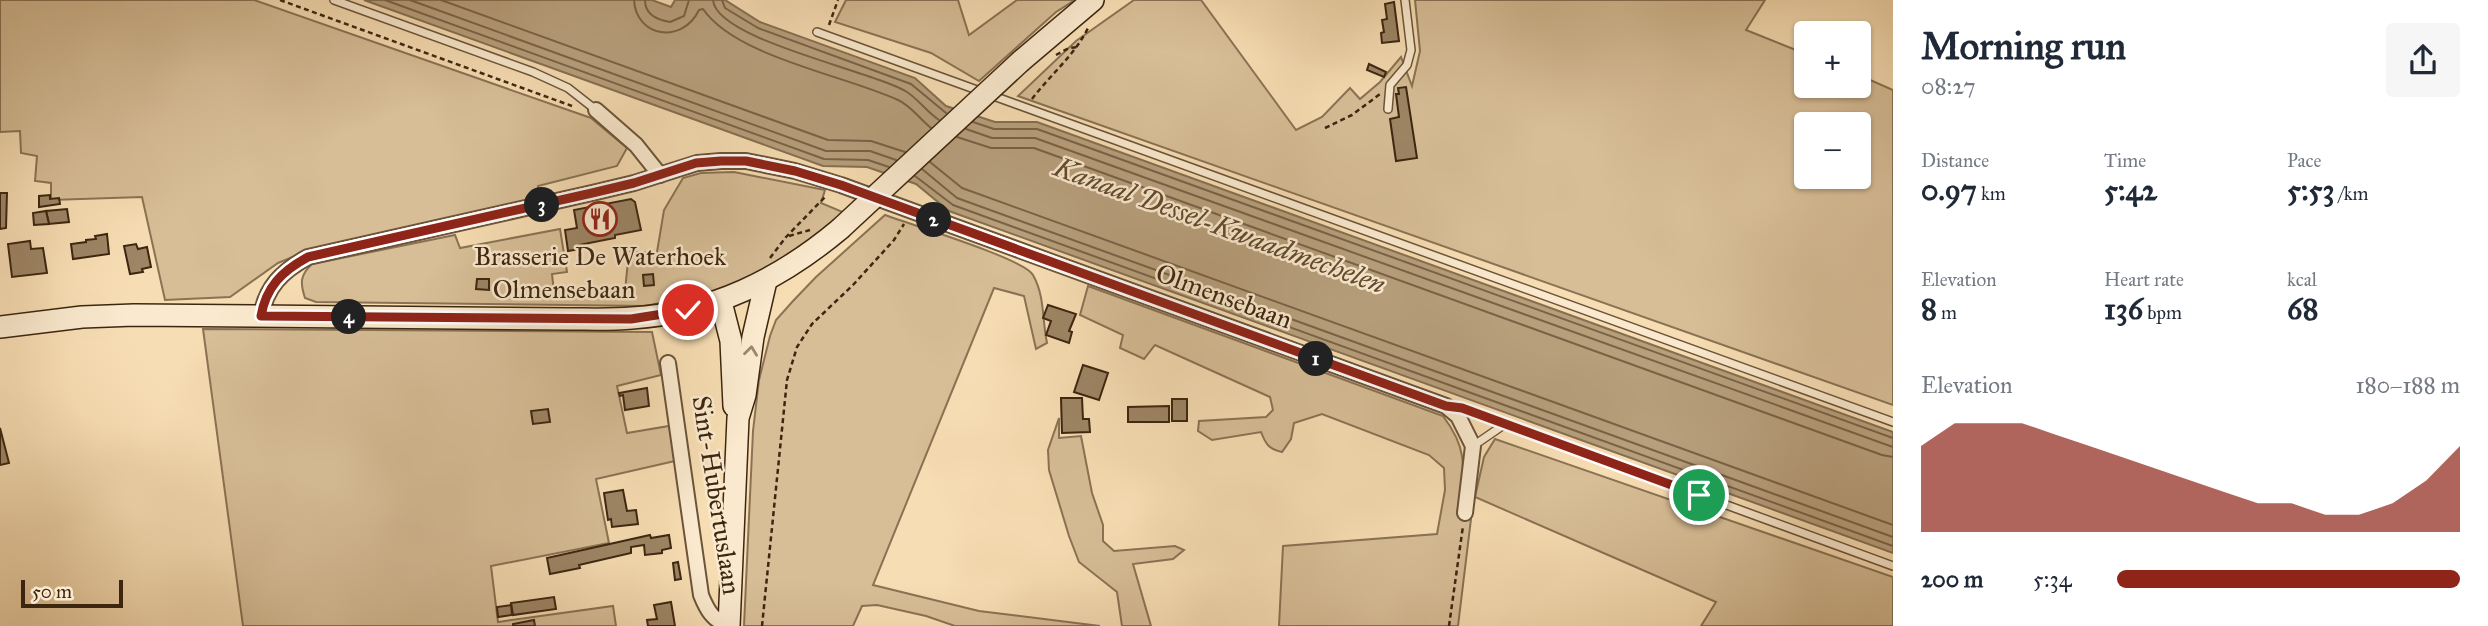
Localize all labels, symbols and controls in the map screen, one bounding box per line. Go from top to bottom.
map controls [1794,21,1871,189]
button: + [1794,21,1871,98]
text: Morning run [1921,23,2126,69]
button: share [2386,23,2460,97]
text: 08:27 [1921,72,1975,100]
button: − [1794,112,1871,189]
water label: Kanaal Dessel-Kwaadmechelen [1048,149,1390,302]
text: Distance [1921,149,1989,172]
text: Time [2104,149,2146,172]
text: Pace [2287,149,2321,172]
text: 0.97 [1921,172,1977,208]
text: 5:42 [2104,172,2157,208]
text: 5:53 [2287,172,2334,208]
text: km [1977,182,2006,205]
text: /km [2334,182,2368,205]
pin: 3 [524,188,560,222]
text: 3 [538,193,545,216]
restaurant icon: Brasserie De Waterhoek [581,200,619,238]
pin: 2 [916,202,951,238]
text: 2 [929,208,938,231]
place label: Brasserie De Waterhoek [474,240,727,272]
street label: Olmensebaan [1152,257,1296,335]
text: Elevation [1921,268,1996,291]
text: Heart rate [2104,268,2184,291]
text: kcal [2287,268,2317,291]
street label: Olmensebaan [493,273,635,305]
pin [658,280,718,340]
icon: check [669,291,707,329]
text: 8 [1921,291,1937,327]
text: 136 [2104,291,2143,327]
text: 68 [2287,291,2318,327]
pin: 4 [332,300,366,334]
text: m [1937,301,1957,324]
text: bpm [2143,301,2182,324]
text: 4 [343,305,354,328]
pin: 1 [1298,342,1334,376]
one-way arrow [743,345,758,357]
text: 1 [1312,347,1319,370]
text: Elevation [1921,371,2012,399]
text: 180–188 m [2355,371,2460,399]
street label: Sint-Hubertuslaan [685,393,749,597]
pin [1669,465,1729,525]
icon: arrive [1680,476,1718,514]
text: 200 m [1921,565,1983,593]
text: 5:34 [2033,565,2072,593]
scale bar [21,577,122,609]
text: 50 m [32,580,72,603]

